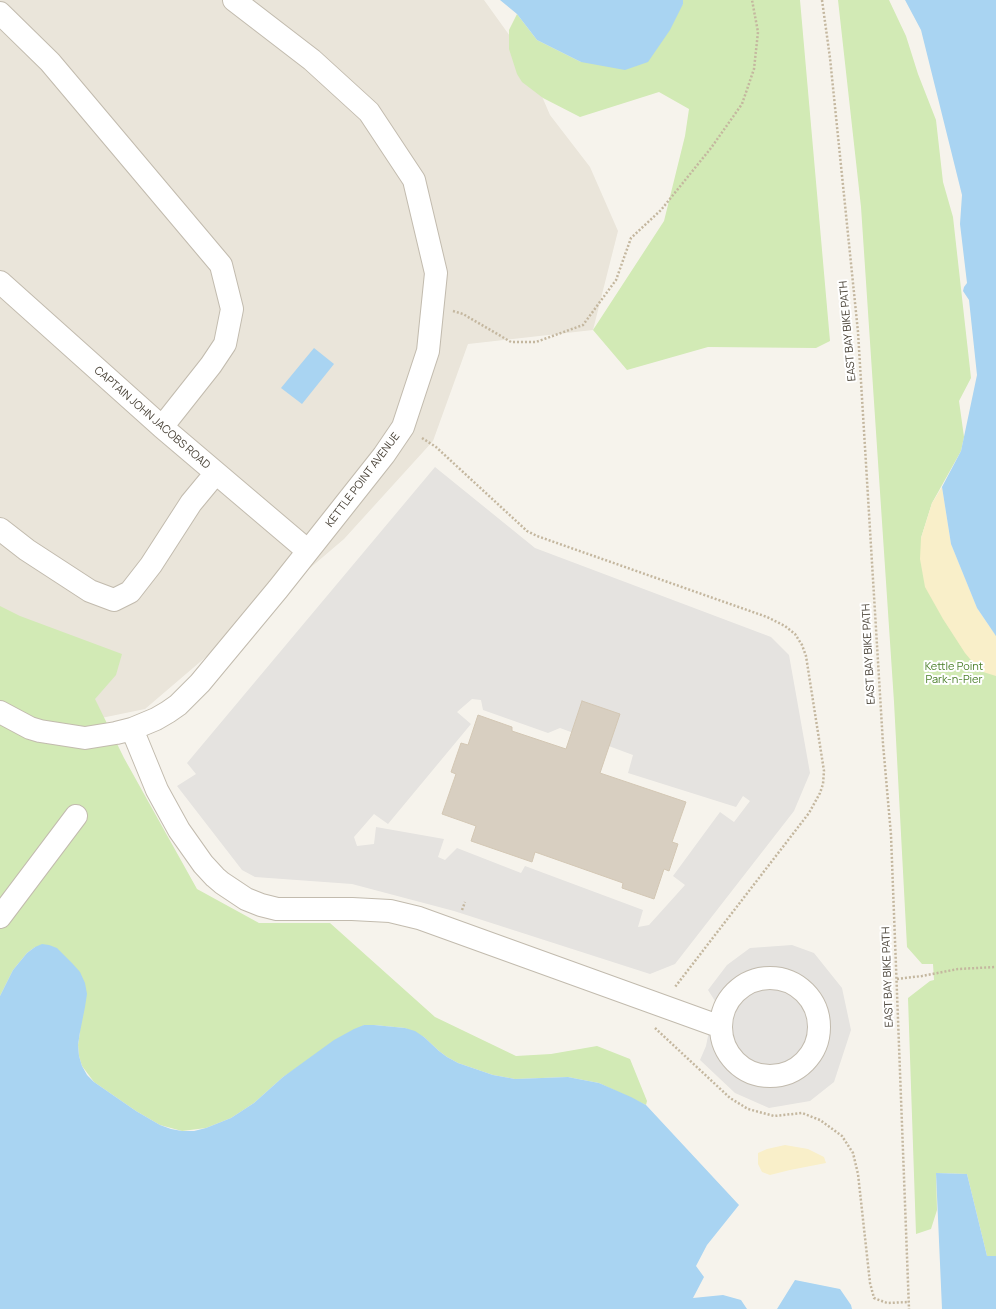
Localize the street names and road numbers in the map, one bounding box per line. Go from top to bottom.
street label: EAST BAY BIKE PATH [837,280,859,382]
street label: CAPTAIN JOHN JACOBS ROAD [91,364,213,472]
street label: KETTLE POINT AVENUE [323,430,403,530]
street label: EAST BAY BIKE PATH [860,603,878,705]
street label: EAST BAY BIKE PATH [880,926,896,1028]

